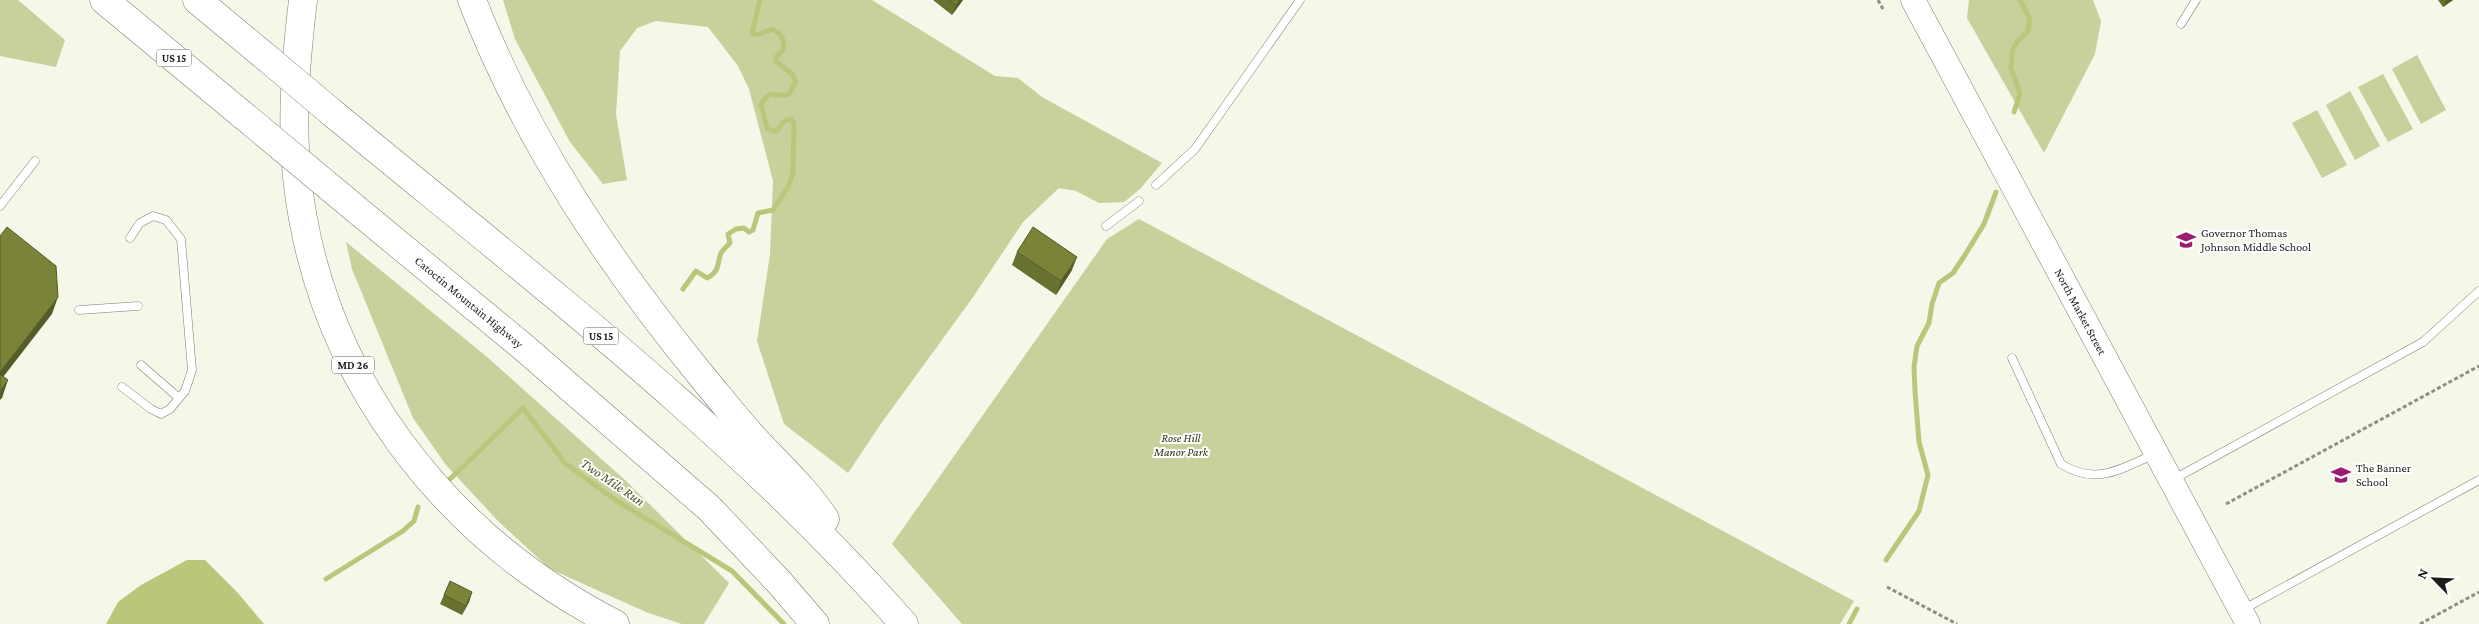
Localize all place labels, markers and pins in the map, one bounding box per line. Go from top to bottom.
place label: Governor Thomas Johnson Middle School [2200,226,2311,254]
school or university icon: Governor Thomas Johnson Middle School [2175,229,2197,251]
place label: The Banner School [2356,461,2412,489]
school or university icon: The Banner School [2330,464,2352,486]

